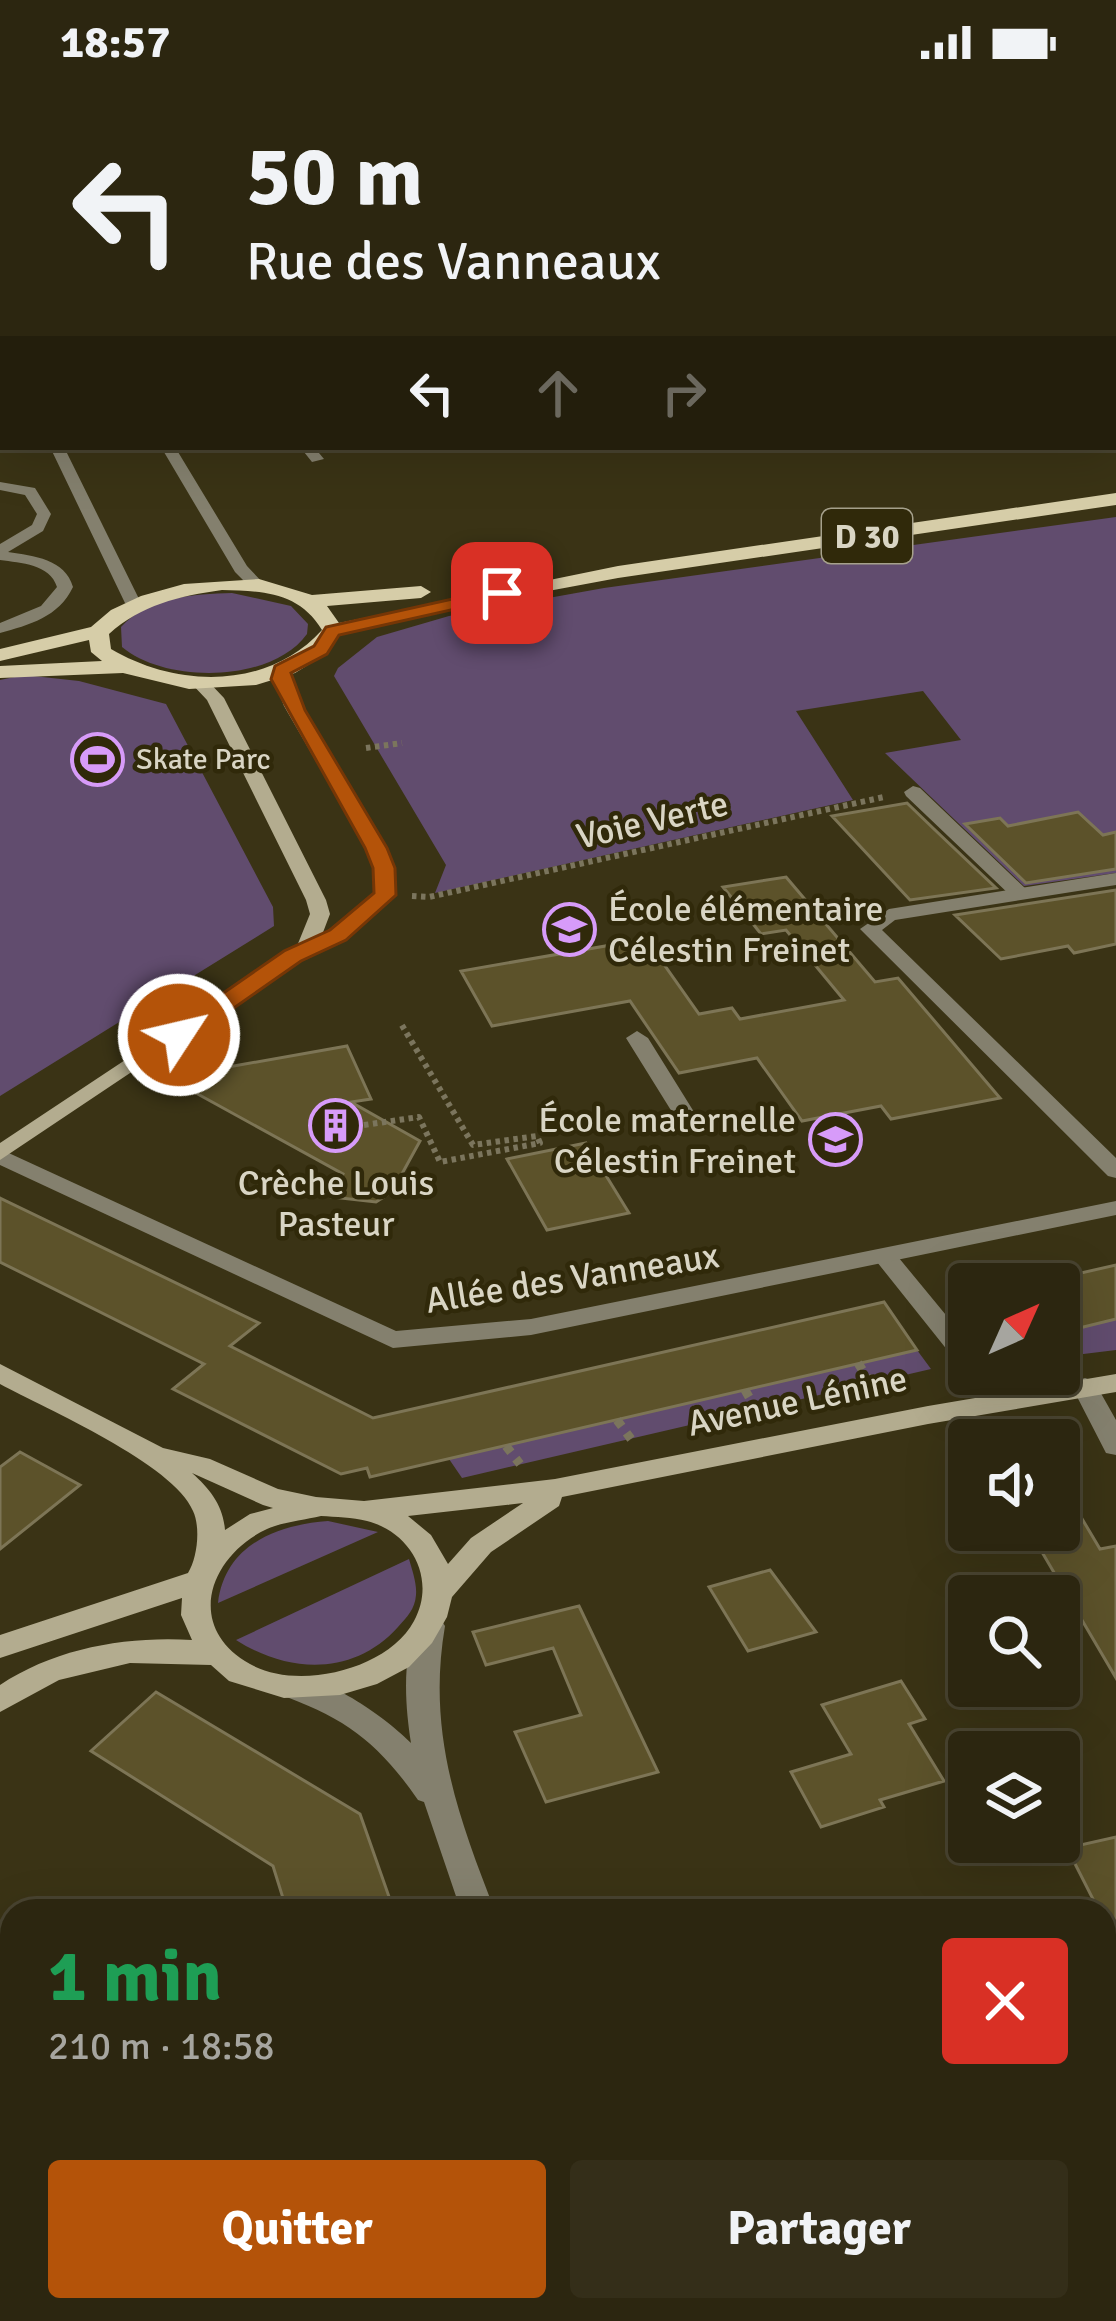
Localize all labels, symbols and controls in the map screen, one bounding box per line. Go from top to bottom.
text: 18:57 [60,15,170,70]
text: 50 m [246,125,423,229]
icon: left [48,132,204,288]
text: Rue des Vanneaux [246,228,661,295]
icon: left [399,360,465,426]
icon: ahead [525,360,591,426]
icon: right [651,360,717,426]
road number: D 30 [822,509,912,563]
pin [451,542,553,644]
icon: arrive [469,560,535,626]
sports icon: Skate Parc [69,731,125,787]
place label: Skate Parc [136,741,271,778]
street label: Voie Verte [572,781,733,860]
place label: École élémentaire Célestin Freinet [608,887,883,973]
school or university icon: École élémentaire Célestin Freinet [541,901,597,957]
position arrow [116,972,242,1098]
building icon: Crèche Louis Pasteur [308,1098,364,1154]
place label: École maternelle Célestin Freinet [538,1098,796,1184]
school or university icon: École maternelle Célestin Freinet [807,1112,863,1168]
place label: Crèche Louis Pasteur [238,1161,434,1247]
street label: Allée des Vanneaux [422,1233,722,1324]
north arrow [948,1263,1080,1395]
map controls [948,1263,1080,1863]
street label: Avenue Lénine [683,1356,911,1447]
button: sound [948,1419,1080,1551]
button: search [948,1575,1080,1707]
button: layers [948,1731,1080,1863]
text: 1 min [48,1932,222,2021]
button: close [942,1938,1068,2064]
text: 210 m · 18:58 [48,2022,275,2070]
button: Quitter [48,2160,546,2298]
button: Partager [570,2160,1068,2298]

